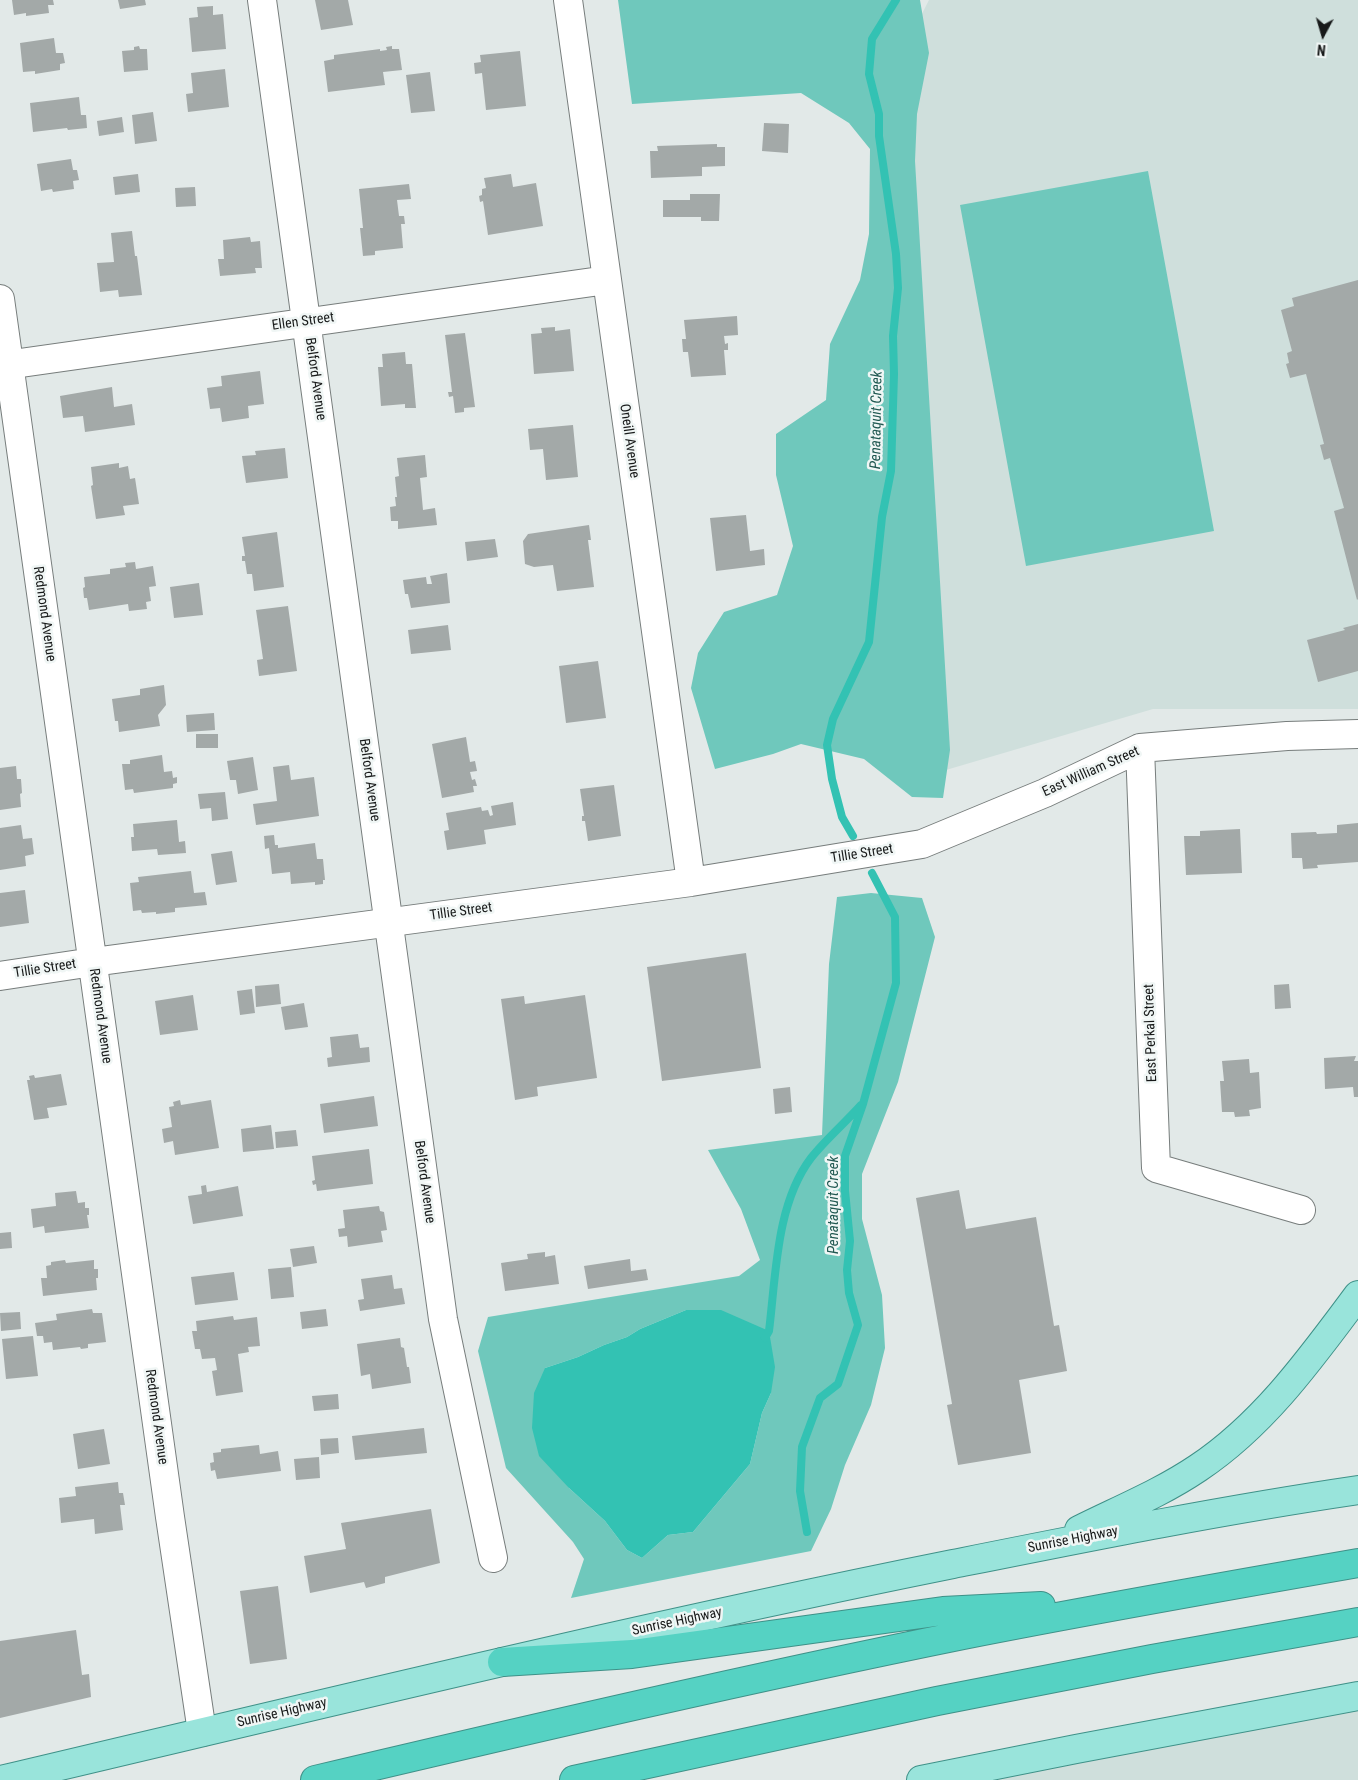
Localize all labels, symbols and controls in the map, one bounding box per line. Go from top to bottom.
north arrow [1298,10,1348,60]
text: N [1316,42,1327,58]
street label: Ellen Street [271,309,335,335]
street label: Belford Avenue [301,337,329,421]
water label: Penataquit Creek [867,371,887,469]
street label: Oneill Avenue [615,403,643,479]
street label: Redmond Avenue [29,565,59,663]
street label: Belford Avenue [355,738,383,822]
street label: East William Street [1040,743,1142,801]
street label: Tillie Street [830,841,894,867]
street label: Tillie Street [429,899,493,925]
street label: Tillie Street [13,956,77,982]
street label: Redmond Avenue [85,967,115,1065]
street label: East Perkal Street [1141,984,1161,1082]
street label: Belford Avenue [410,1140,438,1224]
water label: Penataquit Creek [825,1156,843,1254]
street label: Redmond Avenue [141,1368,171,1466]
street label: Sunrise Highway [1026,1523,1120,1557]
street label: Sunrise Highway [630,1604,724,1640]
street label: Sunrise Highway [236,1695,328,1731]

